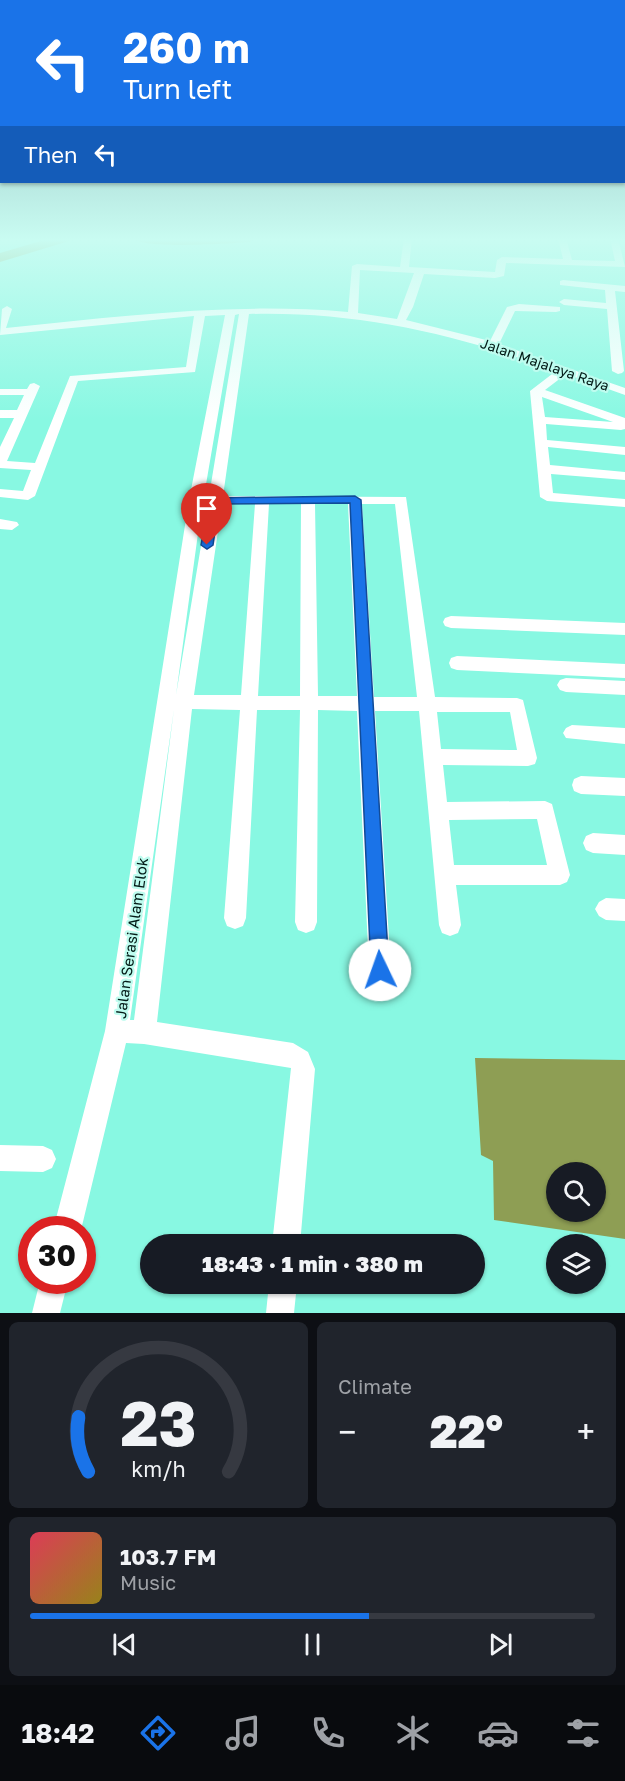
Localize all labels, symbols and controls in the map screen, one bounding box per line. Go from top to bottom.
text: 260 m [123,22,250,72]
icon: left [24,24,102,102]
text: Turn left [123,73,232,105]
icon: left [89,138,122,171]
text: Then [24,141,77,168]
street label: Jalan Majalaya Raya [478,334,612,394]
pin [181,483,232,545]
icon: arrive [190,492,223,525]
street label: Jalan Serasi Alam Elok [111,856,151,1020]
position arrow [348,938,412,1002]
map controls [546,1162,606,1294]
button: search [546,1162,606,1222]
speed limit sign: 30 [18,1216,96,1294]
button: layers [546,1234,606,1294]
text: 18:43 · 1 min · 380 m [202,1250,423,1277]
text: Climate [338,1374,412,1398]
text: 23 [120,1385,197,1460]
text: 22° [430,1404,503,1458]
text: − [338,1412,356,1451]
text: + [577,1412,595,1451]
text: km/h [131,1456,186,1482]
text: 103.7 FM [120,1543,216,1570]
text: Music [120,1570,176,1594]
icon: previous [108,1628,141,1661]
icon: pause [296,1628,329,1661]
icon: next [484,1628,517,1661]
icon: directions [137,1712,179,1754]
icon: music [222,1712,264,1754]
icon: phone [307,1712,349,1754]
icon: climate [392,1712,434,1754]
icon: car [477,1712,519,1754]
icon: filters [562,1712,604,1754]
text: 18:42 [21,1717,95,1749]

